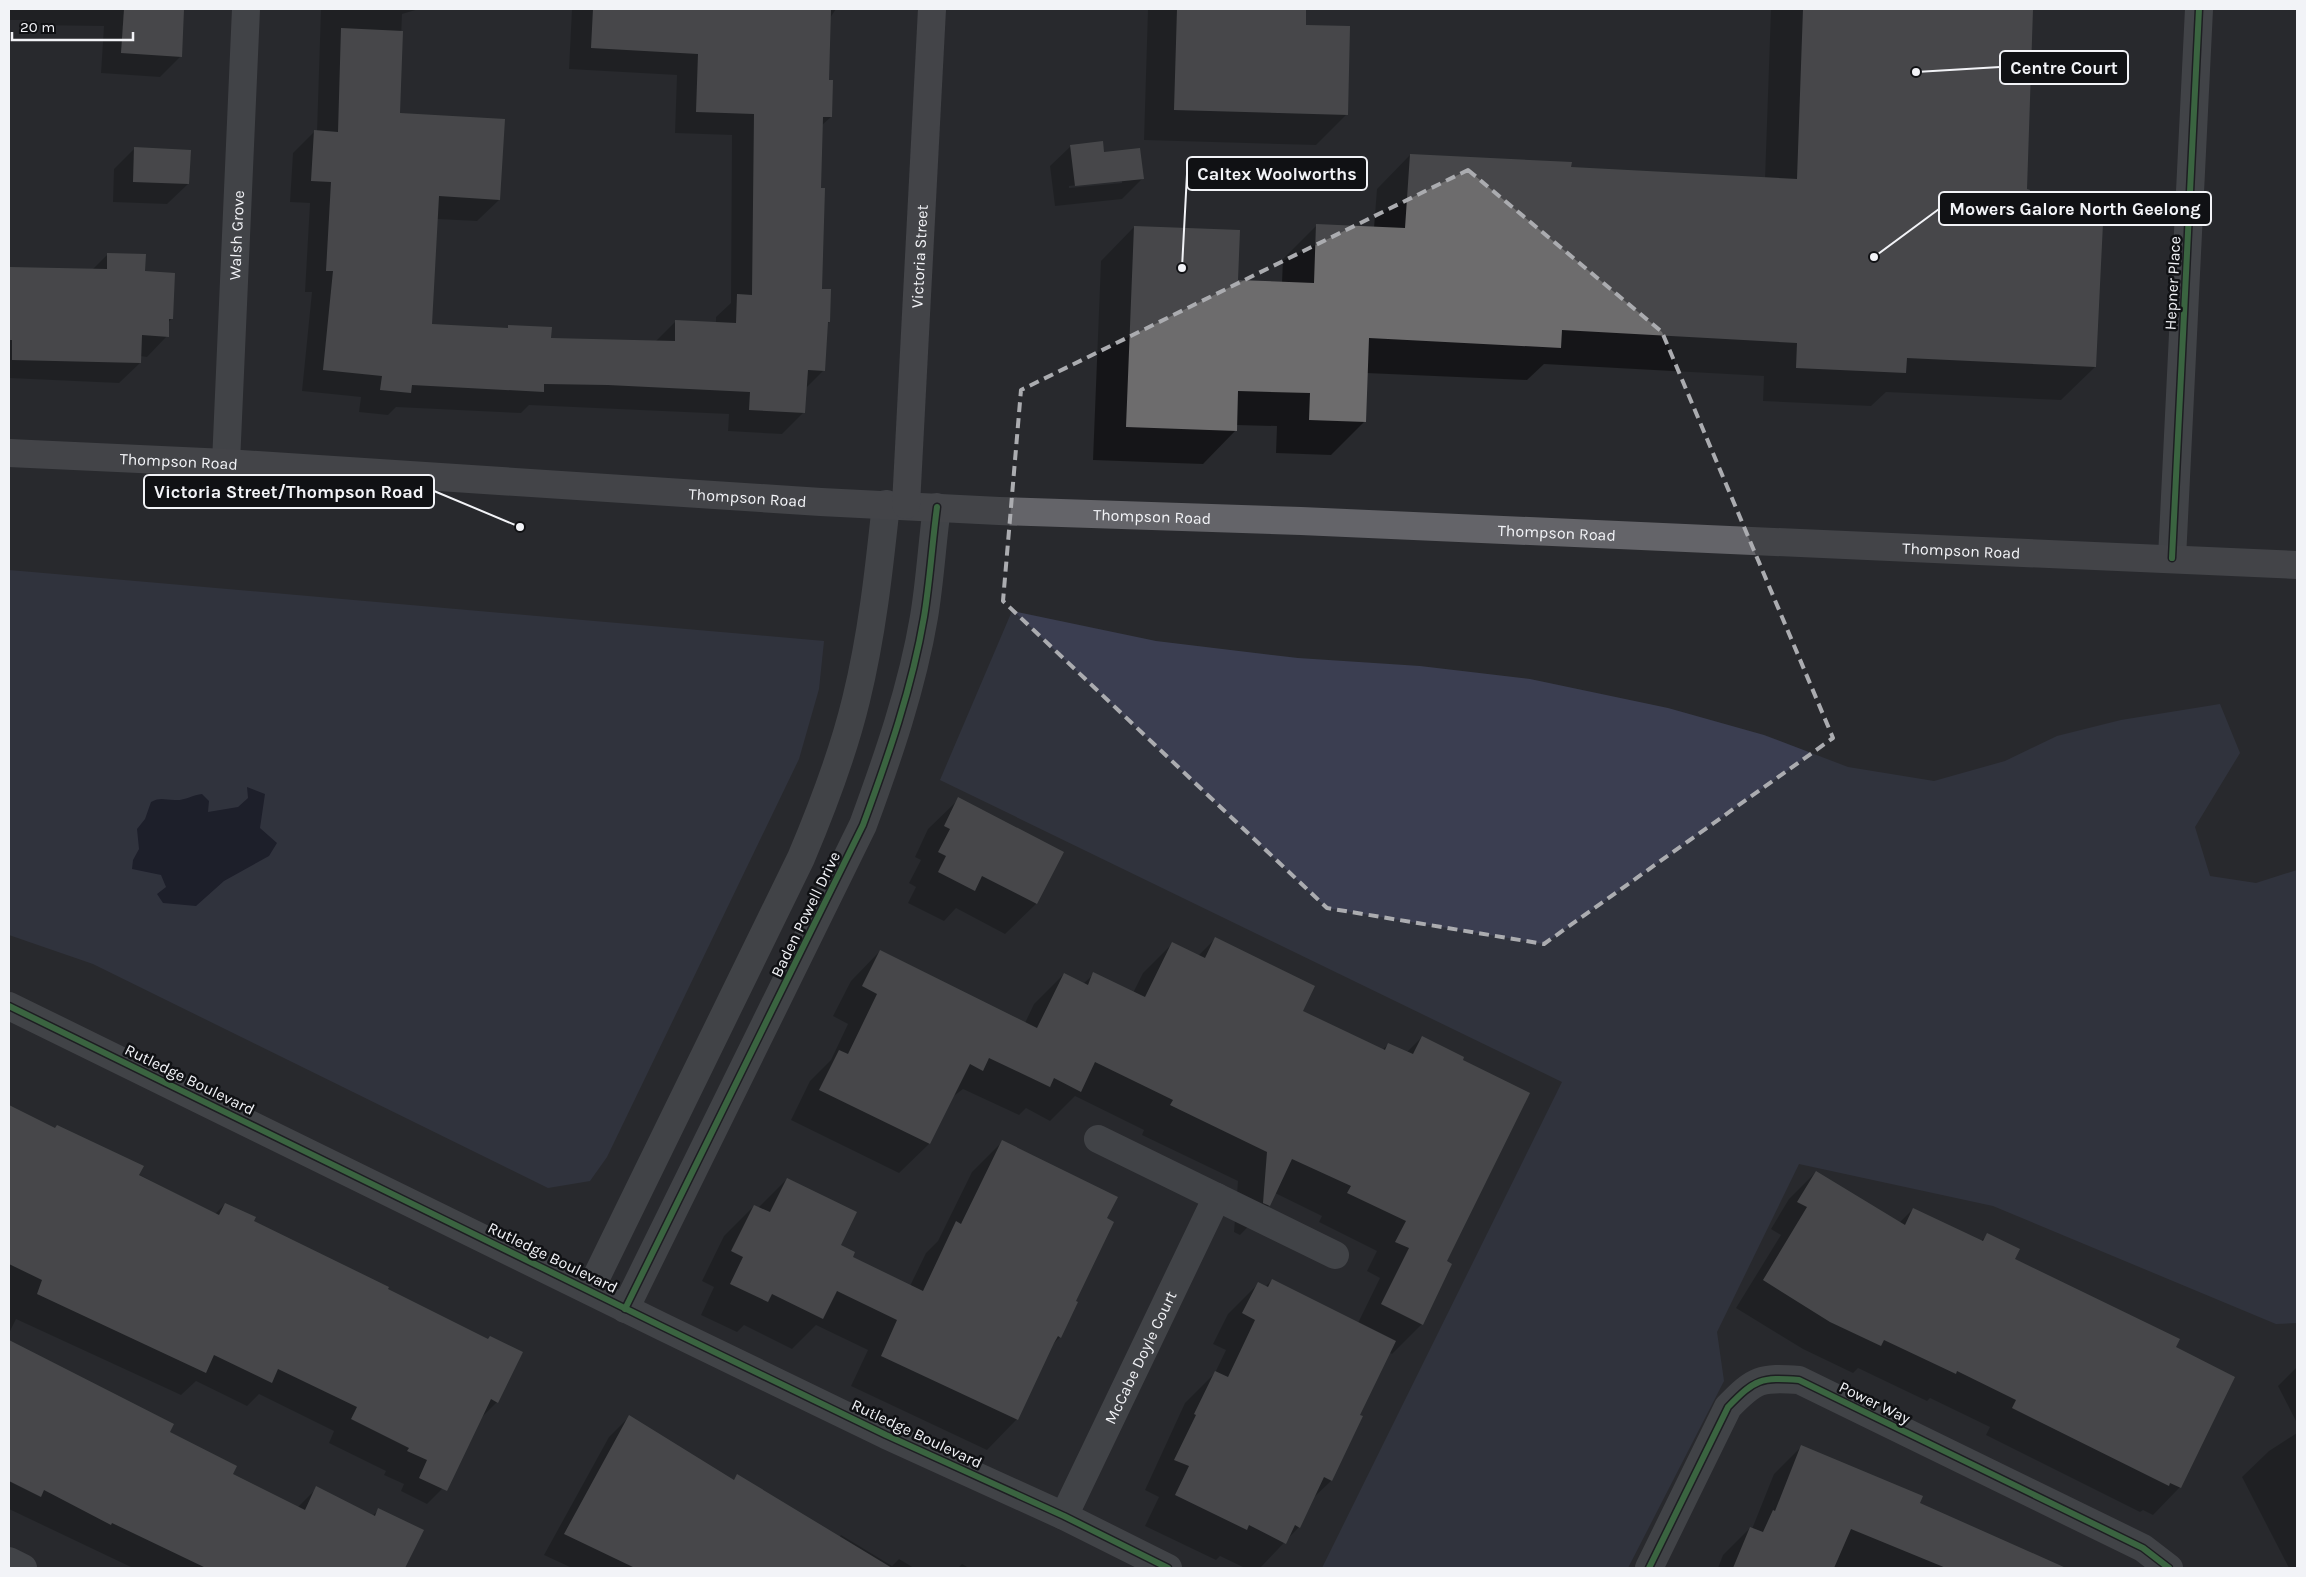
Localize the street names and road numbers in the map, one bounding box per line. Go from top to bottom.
street label: Walsh Grove [225,190,248,281]
street label: Victoria Street [907,204,932,309]
street label: Hepner Place [2161,235,2184,331]
street label: Thompson Road [119,449,238,474]
street label: Thompson Road [688,484,807,511]
street label: Thompson Road [1093,505,1212,528]
street label: Thompson Road [1497,521,1616,545]
street label: Thompson Road [1902,539,2021,563]
street label: Baden Powell Drive [767,848,844,980]
street label: Rutledge Boulevard [122,1040,258,1119]
street label: Rutledge Boulevard [485,1218,621,1297]
street label: McCabe Doyle Court [1101,1288,1181,1427]
street label: Power Way [1836,1377,1914,1428]
street label: Rutledge Boulevard [848,1395,985,1472]

